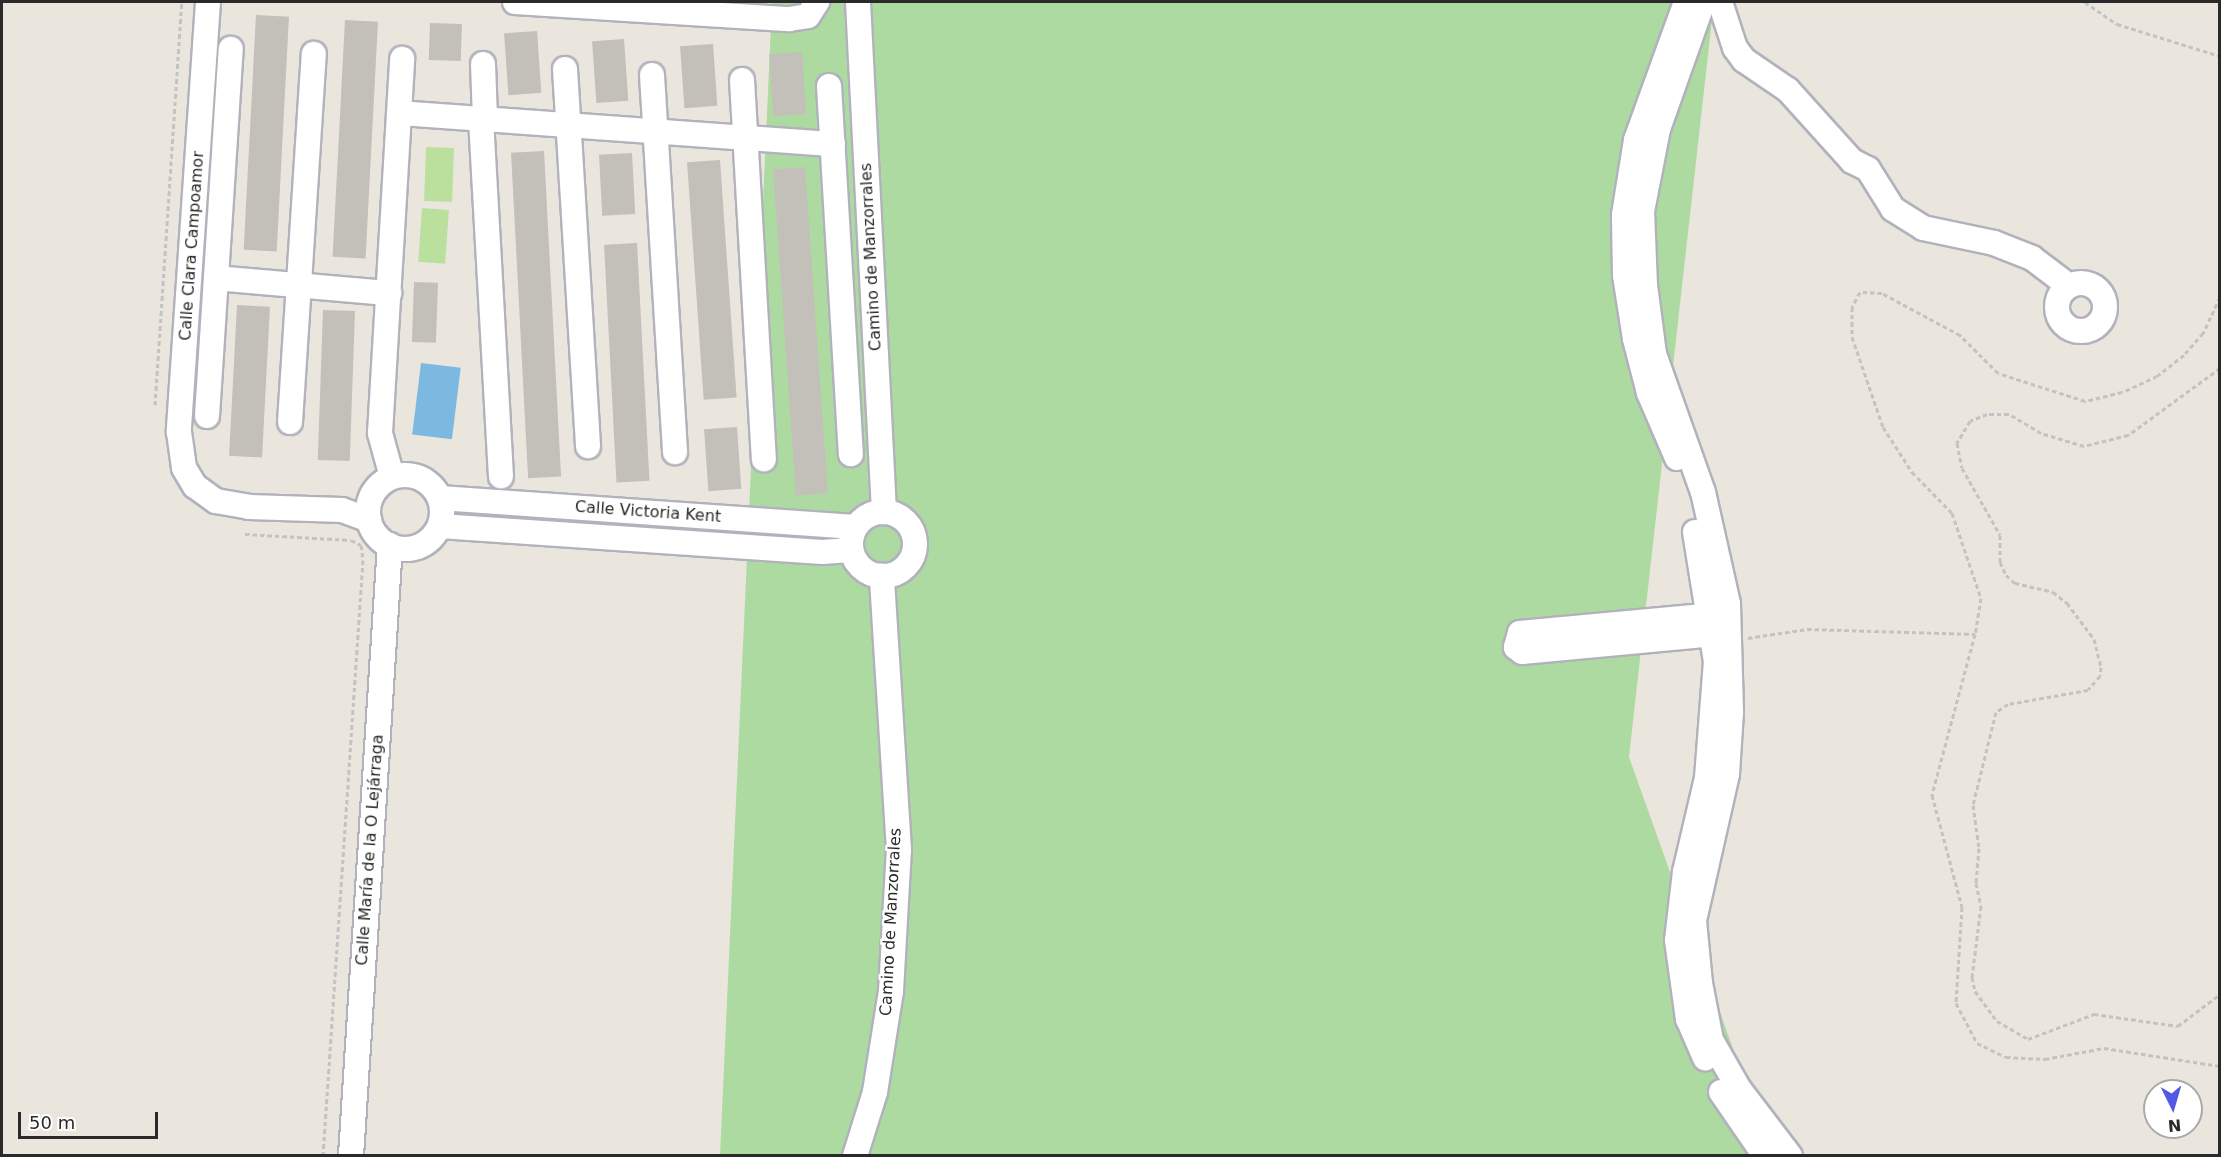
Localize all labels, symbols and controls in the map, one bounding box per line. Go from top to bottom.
street label: Calle Clara Campoamor [176,151,208,341]
street label: Camino de Manzorrales [856,162,886,352]
street label: Calle Victoria Kent [574,497,722,527]
street label: Calle María de la O Lejárraga [352,734,388,966]
street label: Camino de Manzorrales [876,827,906,1017]
north arrow [2143,1079,2203,1139]
scale bar [21,1100,160,1138]
text: 50 m [29,1112,75,1133]
text: N [2167,1115,2182,1135]

